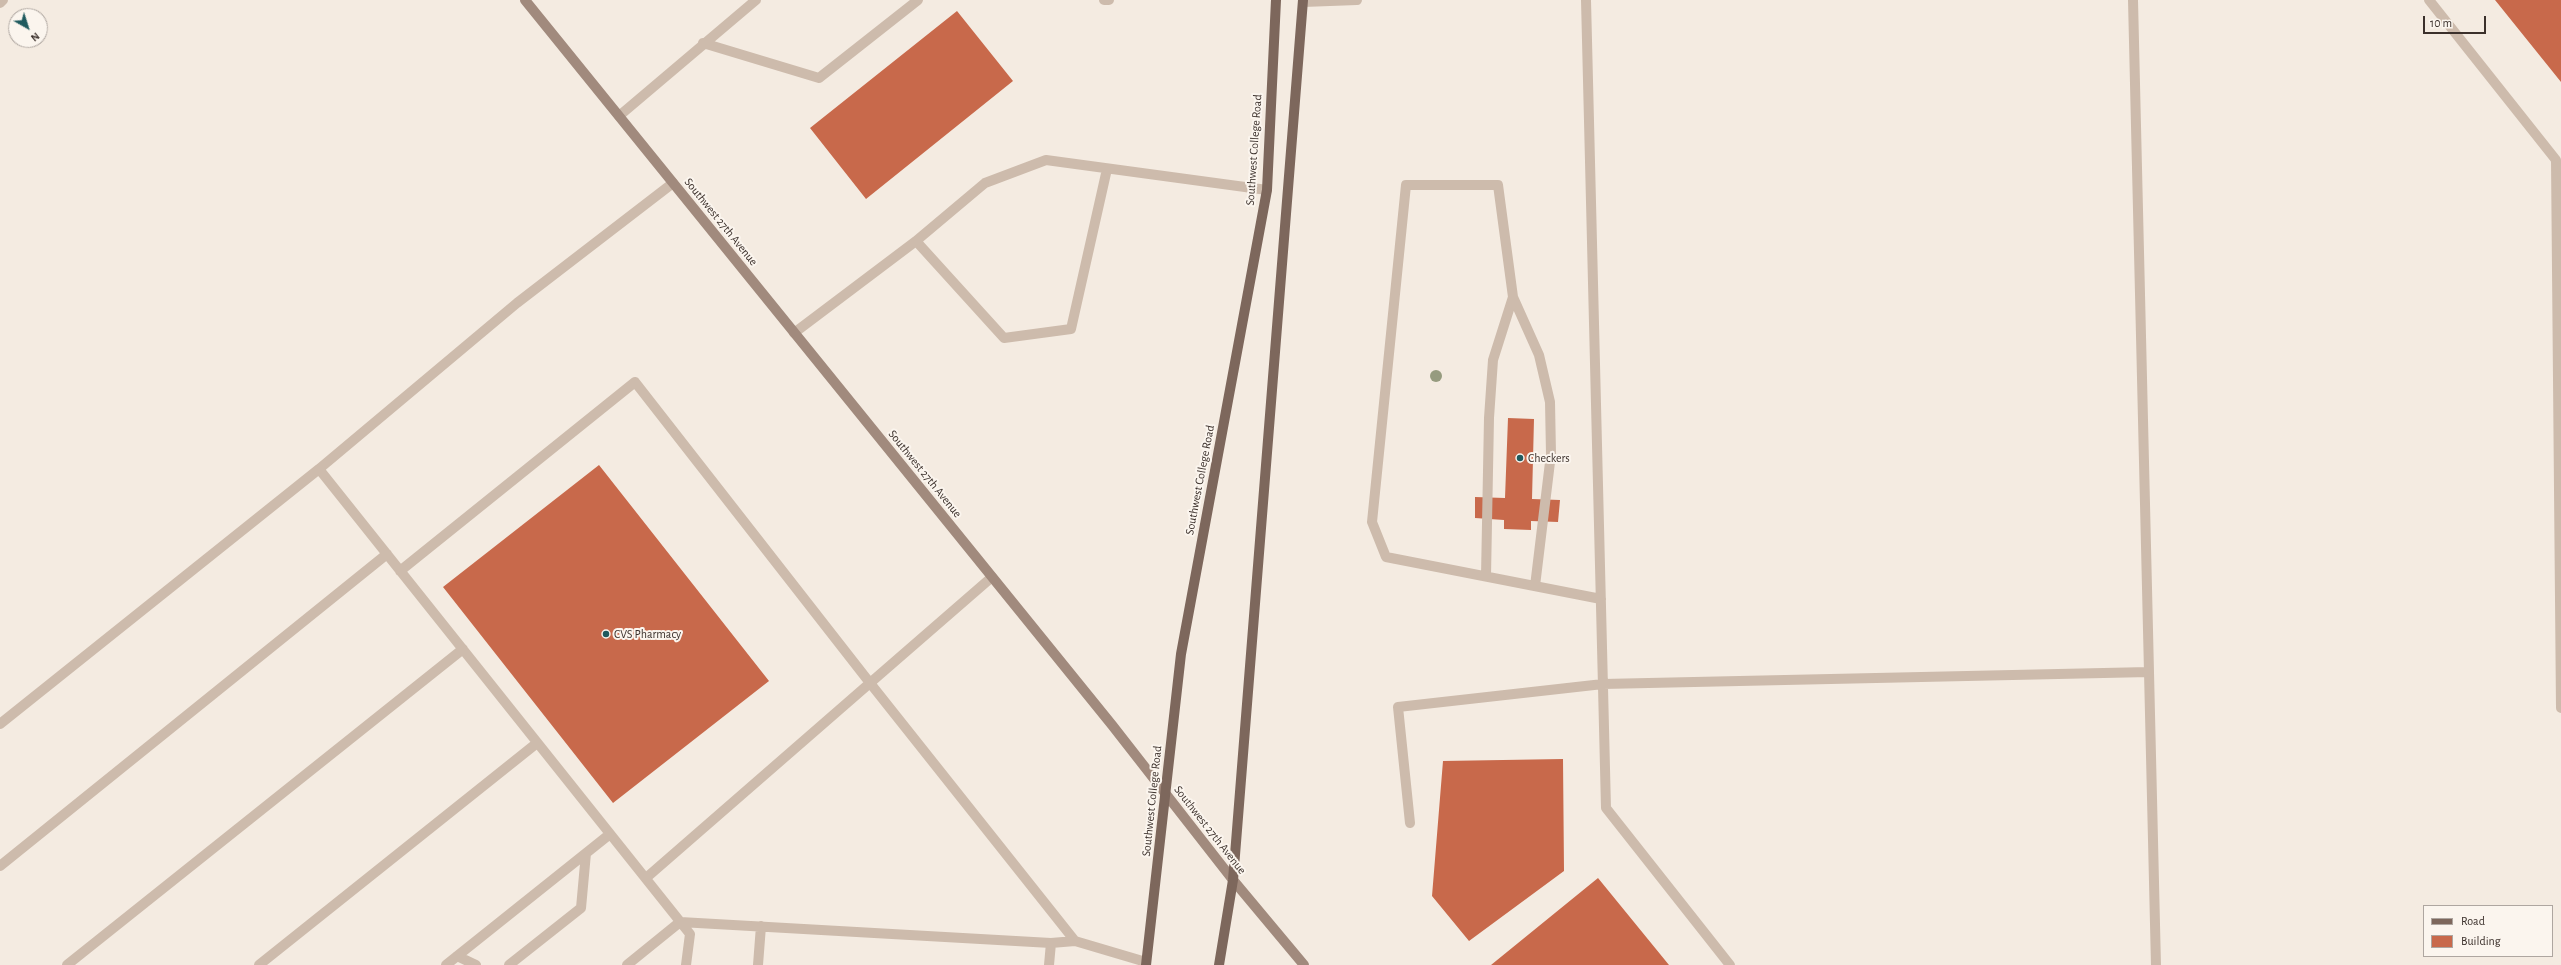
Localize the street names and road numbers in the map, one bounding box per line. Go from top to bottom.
street label: Southwest College Road [1243,94,1265,206]
street label: Southwest 27th Avenue [681,175,761,269]
street label: Southwest College Road [1182,424,1218,536]
street label: Southwest 27th Avenue [885,427,965,521]
street label: Southwest College Road [1139,745,1165,857]
street label: Southwest 27th Avenue [1171,783,1249,877]

